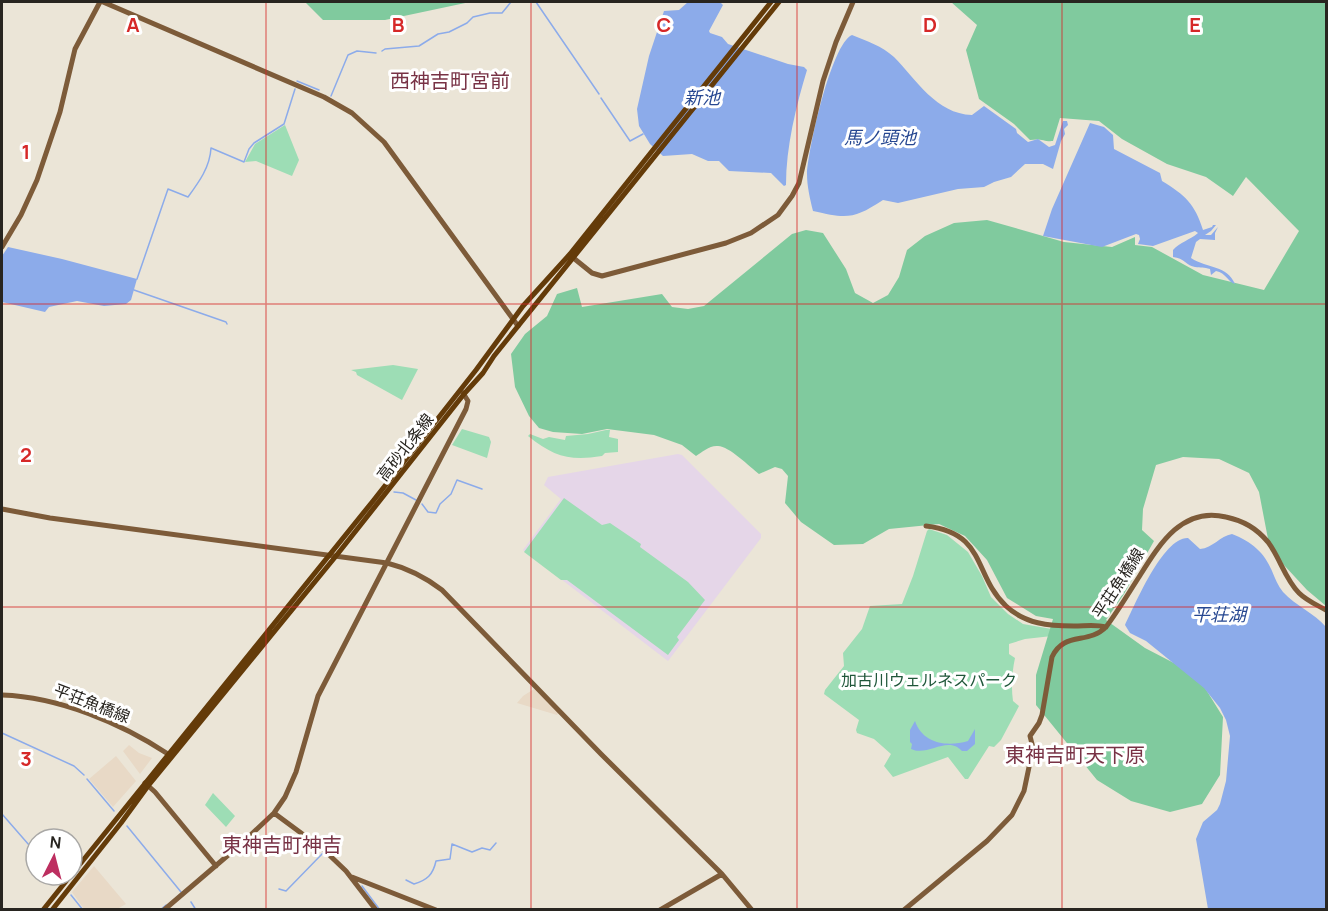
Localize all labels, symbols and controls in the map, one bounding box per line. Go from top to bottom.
text: A [126,11,140,38]
text: B [392,11,405,38]
text: C [657,11,671,38]
text: D [923,11,937,38]
text: E [1189,11,1201,38]
district label: 西神吉町宮前 [390,67,510,94]
water label: 新池 [684,85,722,109]
water label: 馬ノ頭池 [844,125,918,149]
text: 1 [22,138,30,165]
street label: 高砂北条線 [372,409,438,485]
text: 2 [20,441,32,468]
street label: 平荘魚橋線 [1087,543,1149,623]
water label: 平荘湖 [1192,602,1249,626]
park label: 加古川ウェルネスパーク [841,669,1017,691]
street label: 平荘魚橋線 [51,678,133,728]
district label: 東神吉町天下原 [1005,741,1145,768]
text: 3 [20,745,32,772]
north arrow [24,827,84,887]
text: N [49,831,62,854]
district label: 東神吉町神吉 [222,831,342,858]

